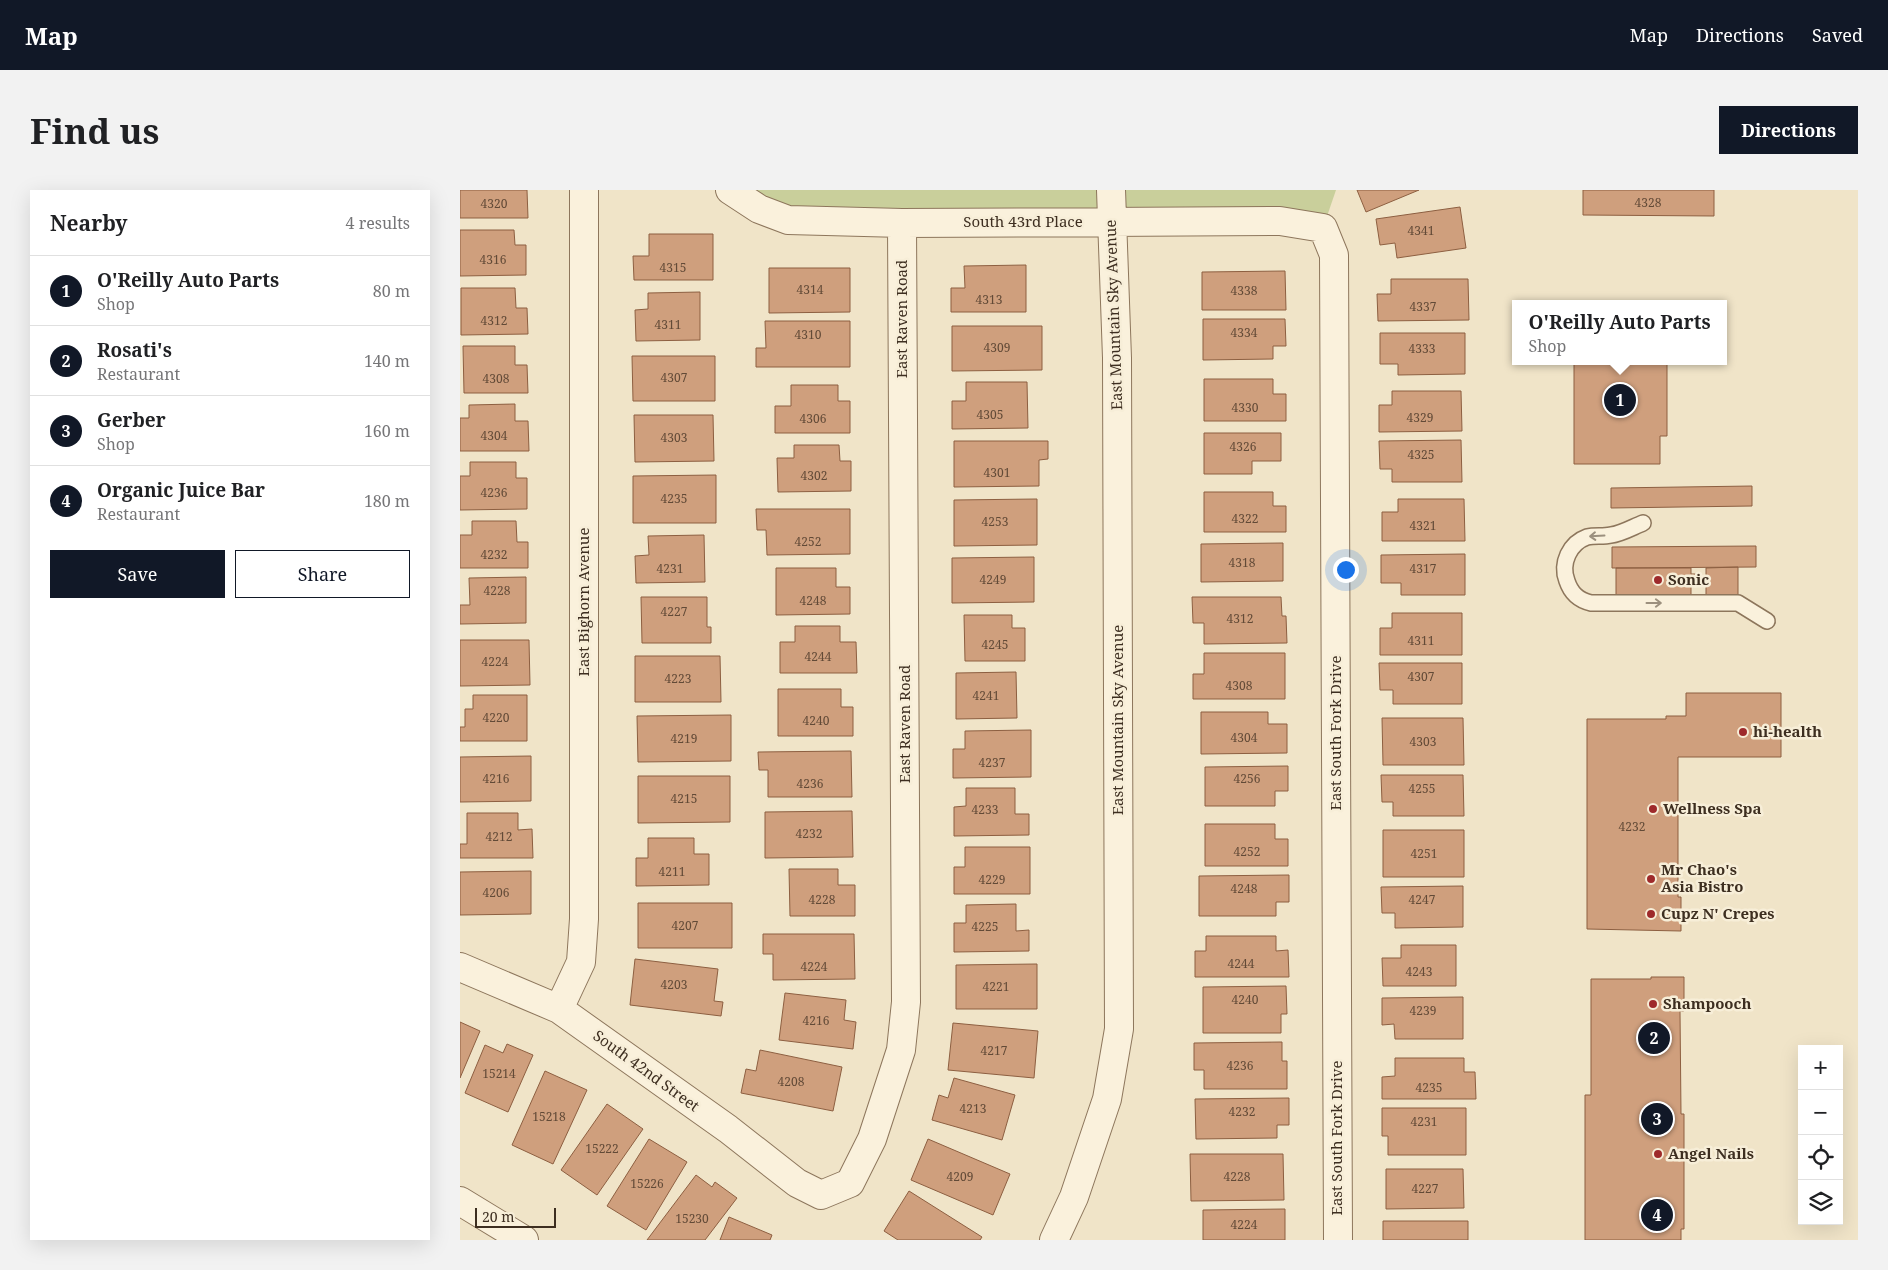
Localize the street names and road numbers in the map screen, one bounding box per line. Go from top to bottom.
street label: South 43rd Place [963,211,1083,231]
street label: East Mountain Sky Avenue [1100,219,1126,411]
street label: East Raven Road [891,260,911,378]
street label: East Bighorn Avenue [573,528,593,676]
street label: East Mountain Sky Avenue [1107,625,1127,815]
street label: East South Fork Drive [1325,656,1345,810]
street label: East Raven Road [894,665,914,783]
street label: South 42nd Street [590,1025,704,1115]
street label: East South Fork Drive [1326,1061,1346,1215]

